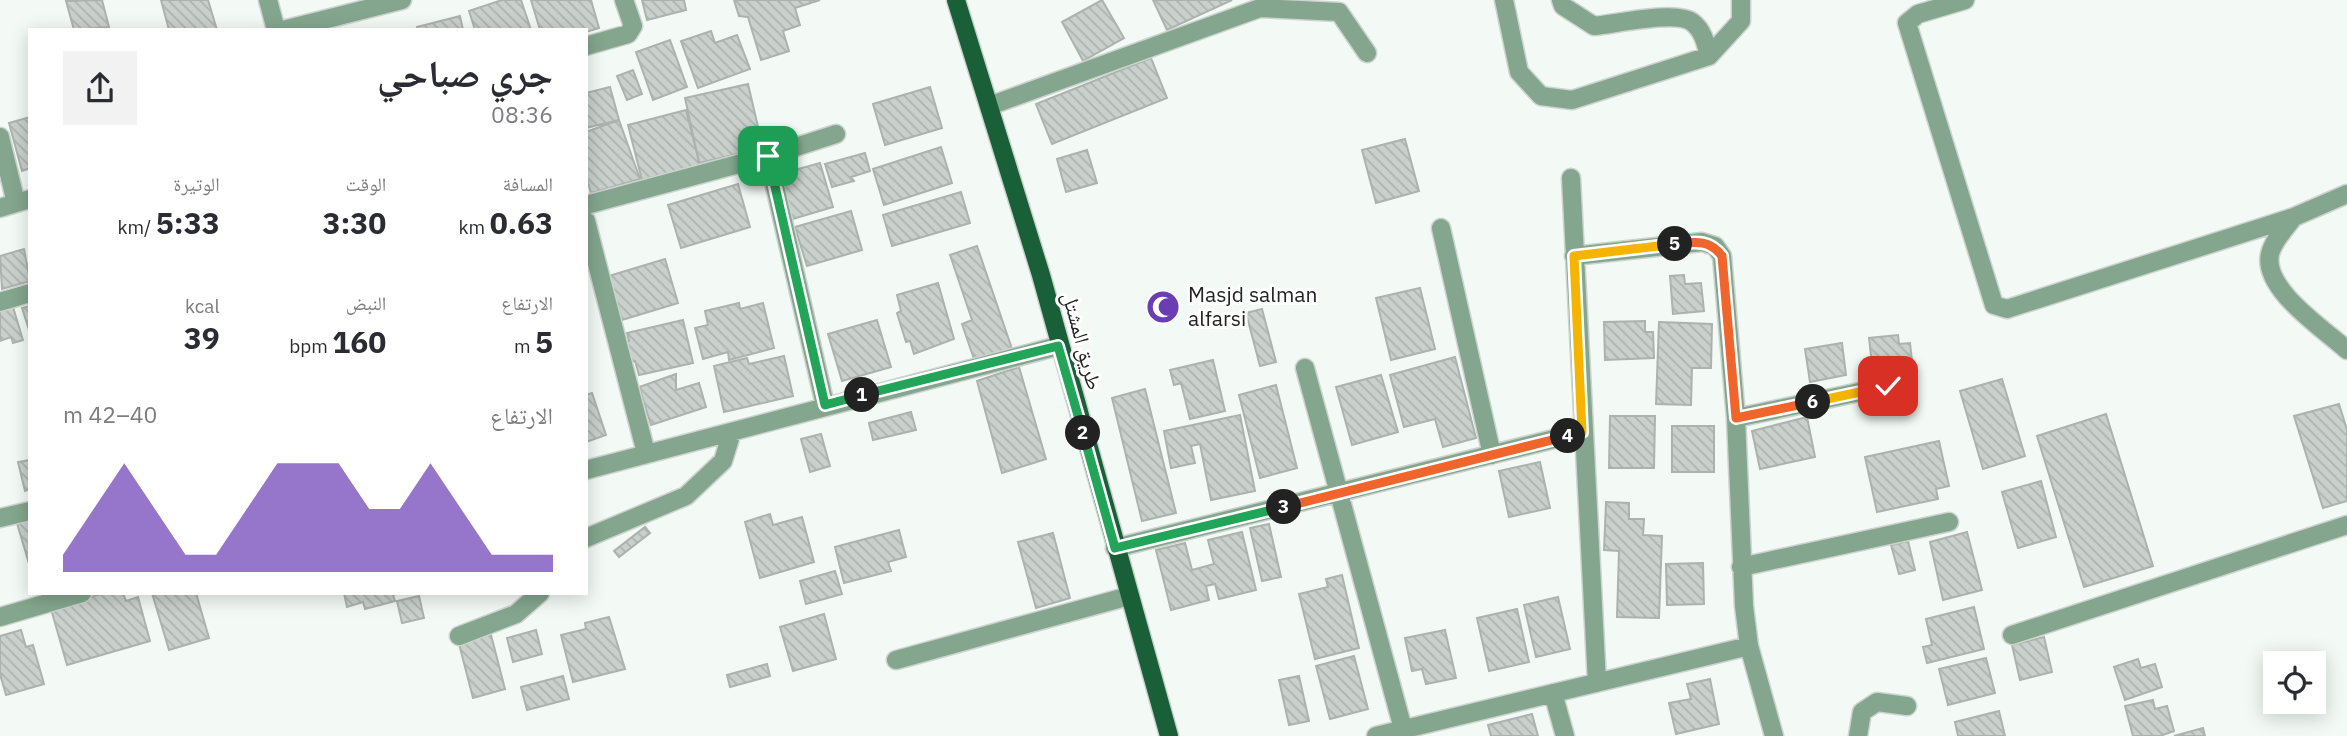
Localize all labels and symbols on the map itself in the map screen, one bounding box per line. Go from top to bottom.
pin [738,126,798,186]
pin: 5 [1658,226,1692,262]
place label: Masjd salman alfarsi [1188,280,1318,332]
mosque icon: Masjd salman alfarsi [1144,288,1182,326]
street label: طريق المشتل [1056,289,1109,393]
pin [1858,356,1918,416]
pin: 1 [844,378,880,412]
pin: 6 [1796,384,1830,420]
pin: 2 [1066,416,1100,450]
pin: 4 [1550,418,1586,453]
pin: 3 [1266,490,1302,524]

